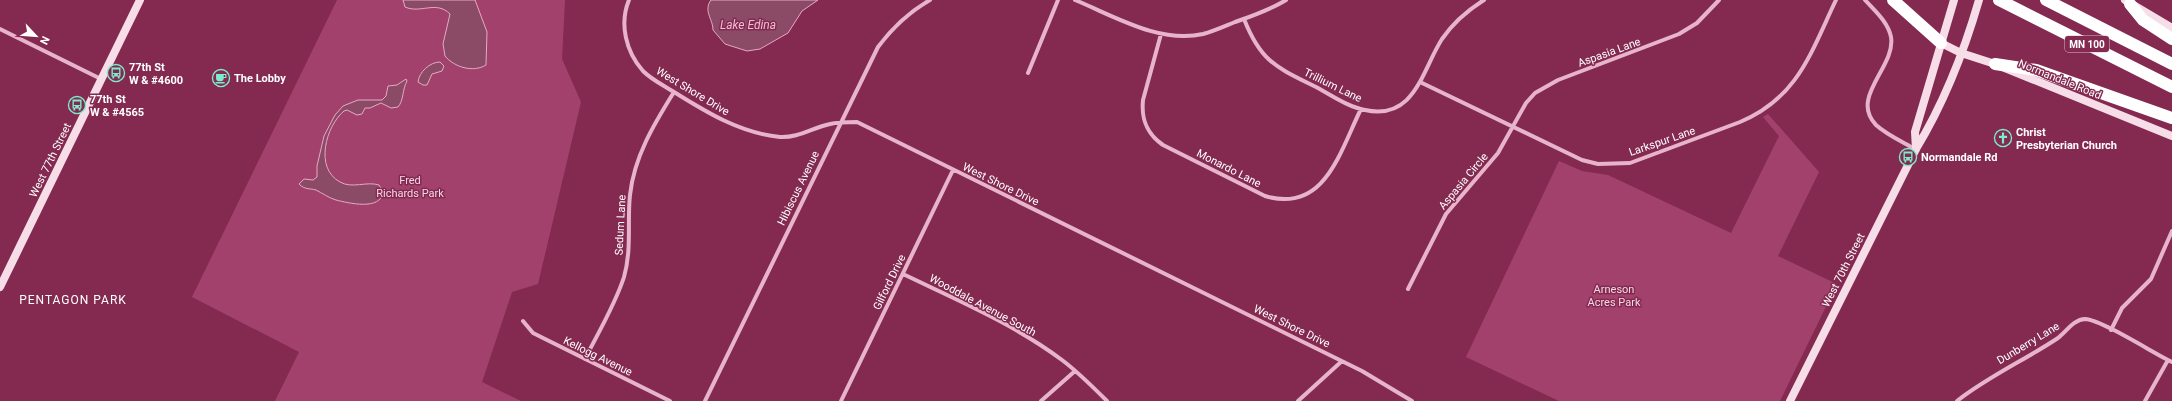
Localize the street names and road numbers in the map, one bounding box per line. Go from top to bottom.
street label: Aspasia Lane [1576,35,1643,70]
road number: MN 100 [2065,36,2109,52]
street label: Normandale Road [2016,57,2103,102]
street label: West Shore Drive [654,64,732,119]
street label: Trillium Lane [1302,66,1364,105]
street label: West 77th Street [27,121,74,200]
street label: Larkspur Lane [1627,124,1697,159]
street label: Monardo Lane [1194,147,1263,190]
street label: Hibiscus Avenue [775,149,822,228]
street label: Aspasia Circle [1436,150,1491,212]
street label: West Shore Drive [961,160,1041,209]
street label: Sedum Lane [612,194,629,256]
street label: West 70th Street [1819,231,1868,309]
street label: Gilford Drive [870,252,909,312]
street label: Wooddale Avenue South [927,272,1038,339]
street label: West Shore Drive [1252,302,1332,351]
street label: Dunberry Lane [1995,320,2062,367]
street label: Kellogg Avenue [561,334,635,379]

